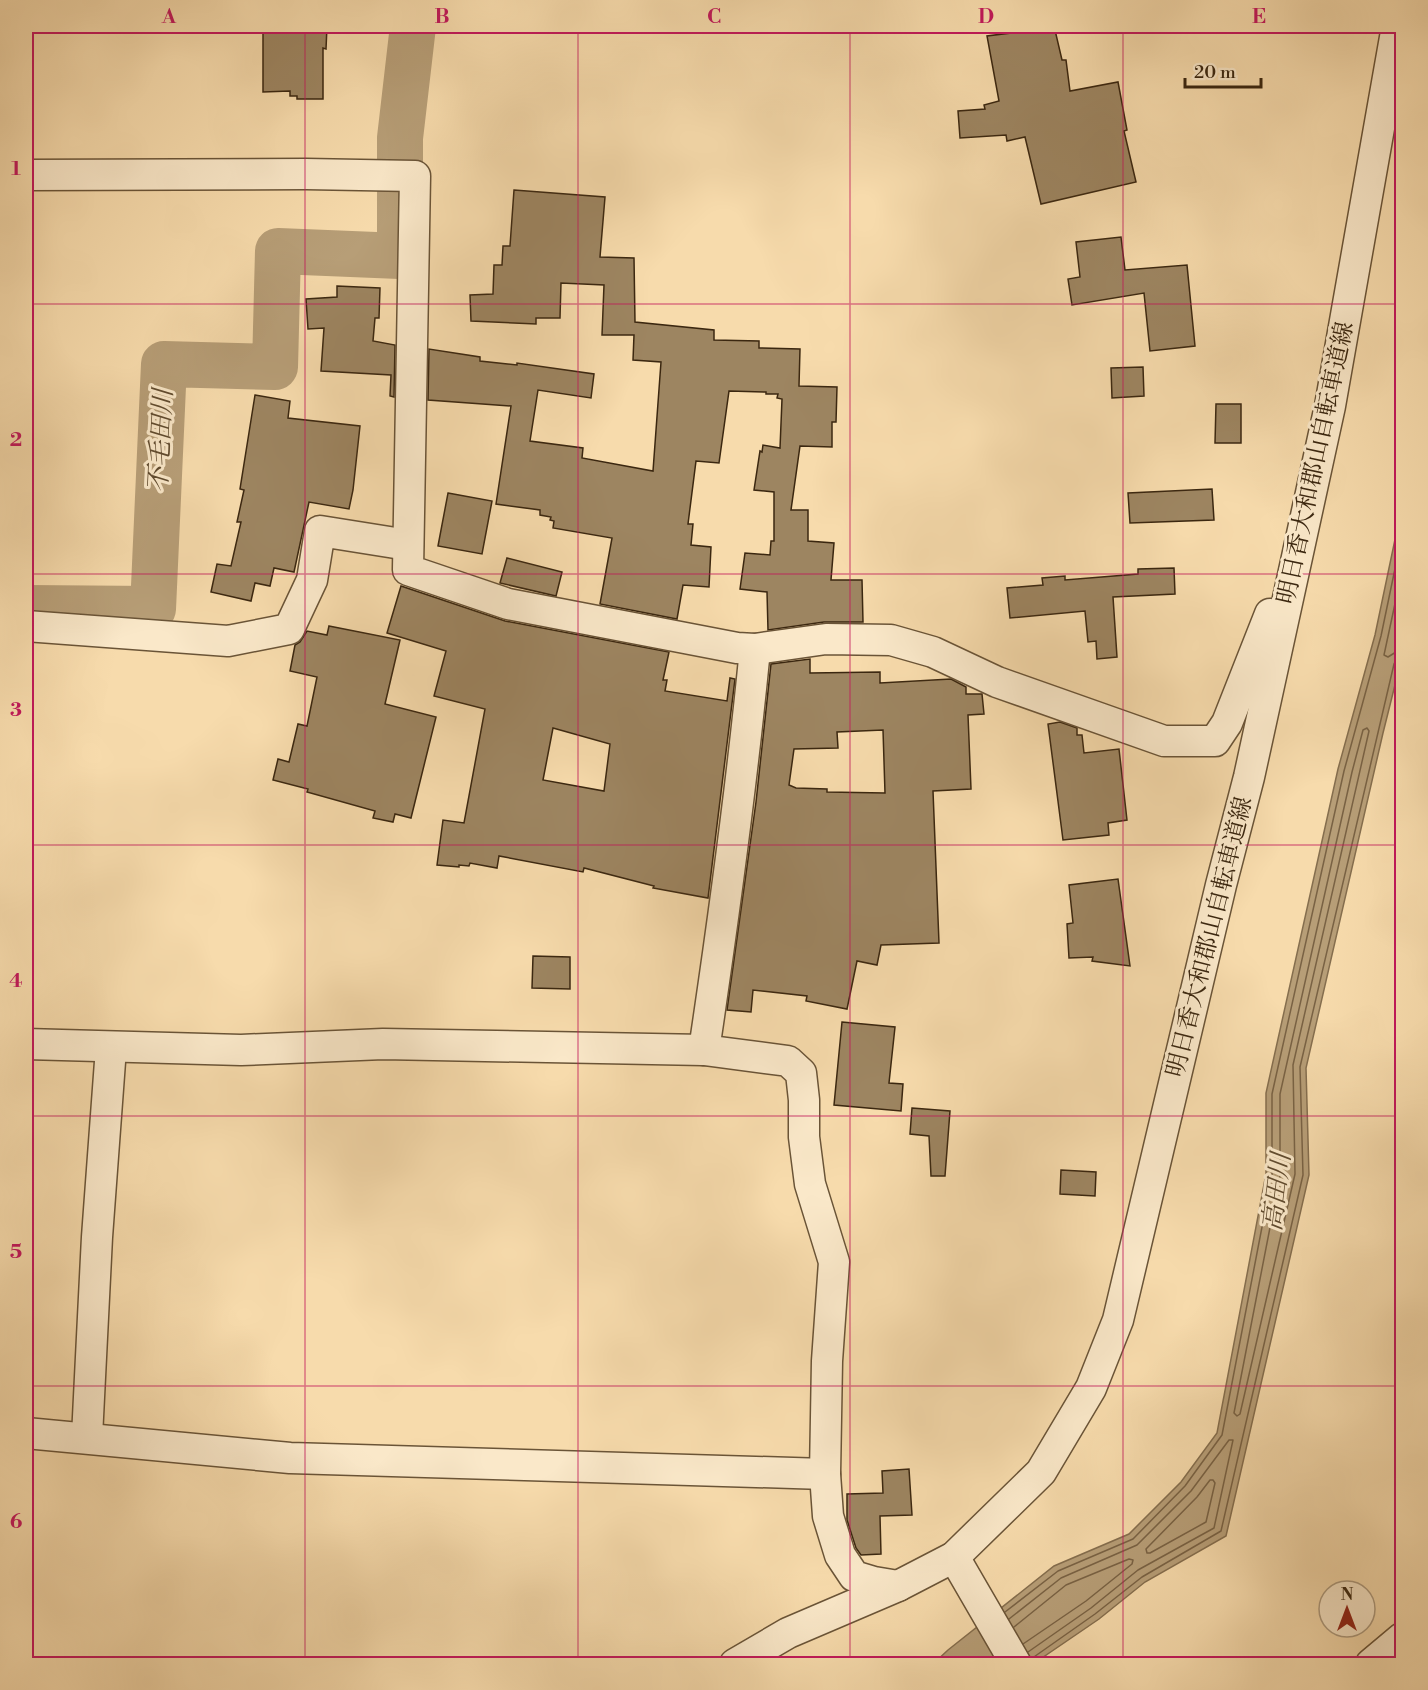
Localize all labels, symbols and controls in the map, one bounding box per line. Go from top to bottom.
text: A [161,5,177,30]
text: B [434,5,450,30]
text: C [707,5,721,30]
text: D [978,5,994,30]
text: E [1252,5,1266,30]
scale bar [1185,51,1262,89]
text: 20 m [1194,61,1236,84]
text: 1 [11,157,21,182]
street label: 明日香大和郡山自転車道線 [1271,319,1361,607]
water label: 不毛田川 [142,385,180,494]
text: 2 [10,428,22,453]
text: 3 [10,698,22,723]
street label: 明日香大和郡山自転車道線 [1161,794,1259,1080]
text: 4 [9,969,23,994]
water label: 高田川 [1256,1148,1298,1233]
text: 5 [10,1240,22,1265]
text: 6 [10,1510,23,1535]
north arrow [1317,1579,1377,1639]
text: N [1341,1585,1354,1605]

